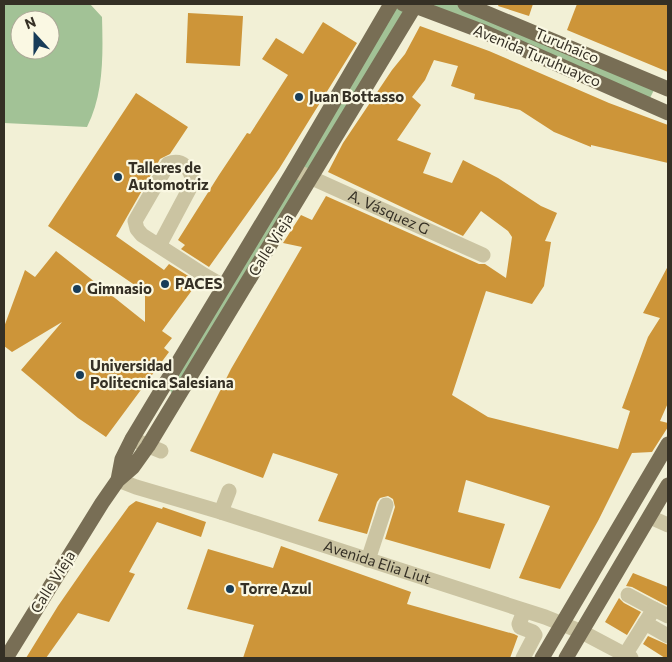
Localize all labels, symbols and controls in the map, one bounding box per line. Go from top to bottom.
north arrow [10,10,60,60]
text: N [22,13,38,32]
street label: Avenida Turuhuayco [471,20,604,90]
street label: Turuhaico [533,24,602,67]
place label: Juan Bottasso [309,87,404,105]
marker: Juan Bottasso [293,91,305,103]
place label: Talleres de Automotriz [128,158,209,193]
marker: Talleres de Automotriz [112,171,124,183]
street label: A. Vásquez G [346,186,433,238]
street label: Calle Vieja [244,210,296,279]
place label: PACES [175,274,222,292]
marker: PACES [159,278,171,290]
place label: Gimnasio [87,279,152,297]
marker: Gimnasio [71,283,83,295]
place label: Universidad Politecnica Salesiana [90,356,234,391]
marker: Universidad Politecnica Salesiana [74,369,86,381]
street label: Avenida Elia Liut [322,536,433,587]
street label: Calle Vieja [26,547,78,616]
place label: Torre Azul [240,579,312,597]
marker: Torre Azul [224,583,236,595]

